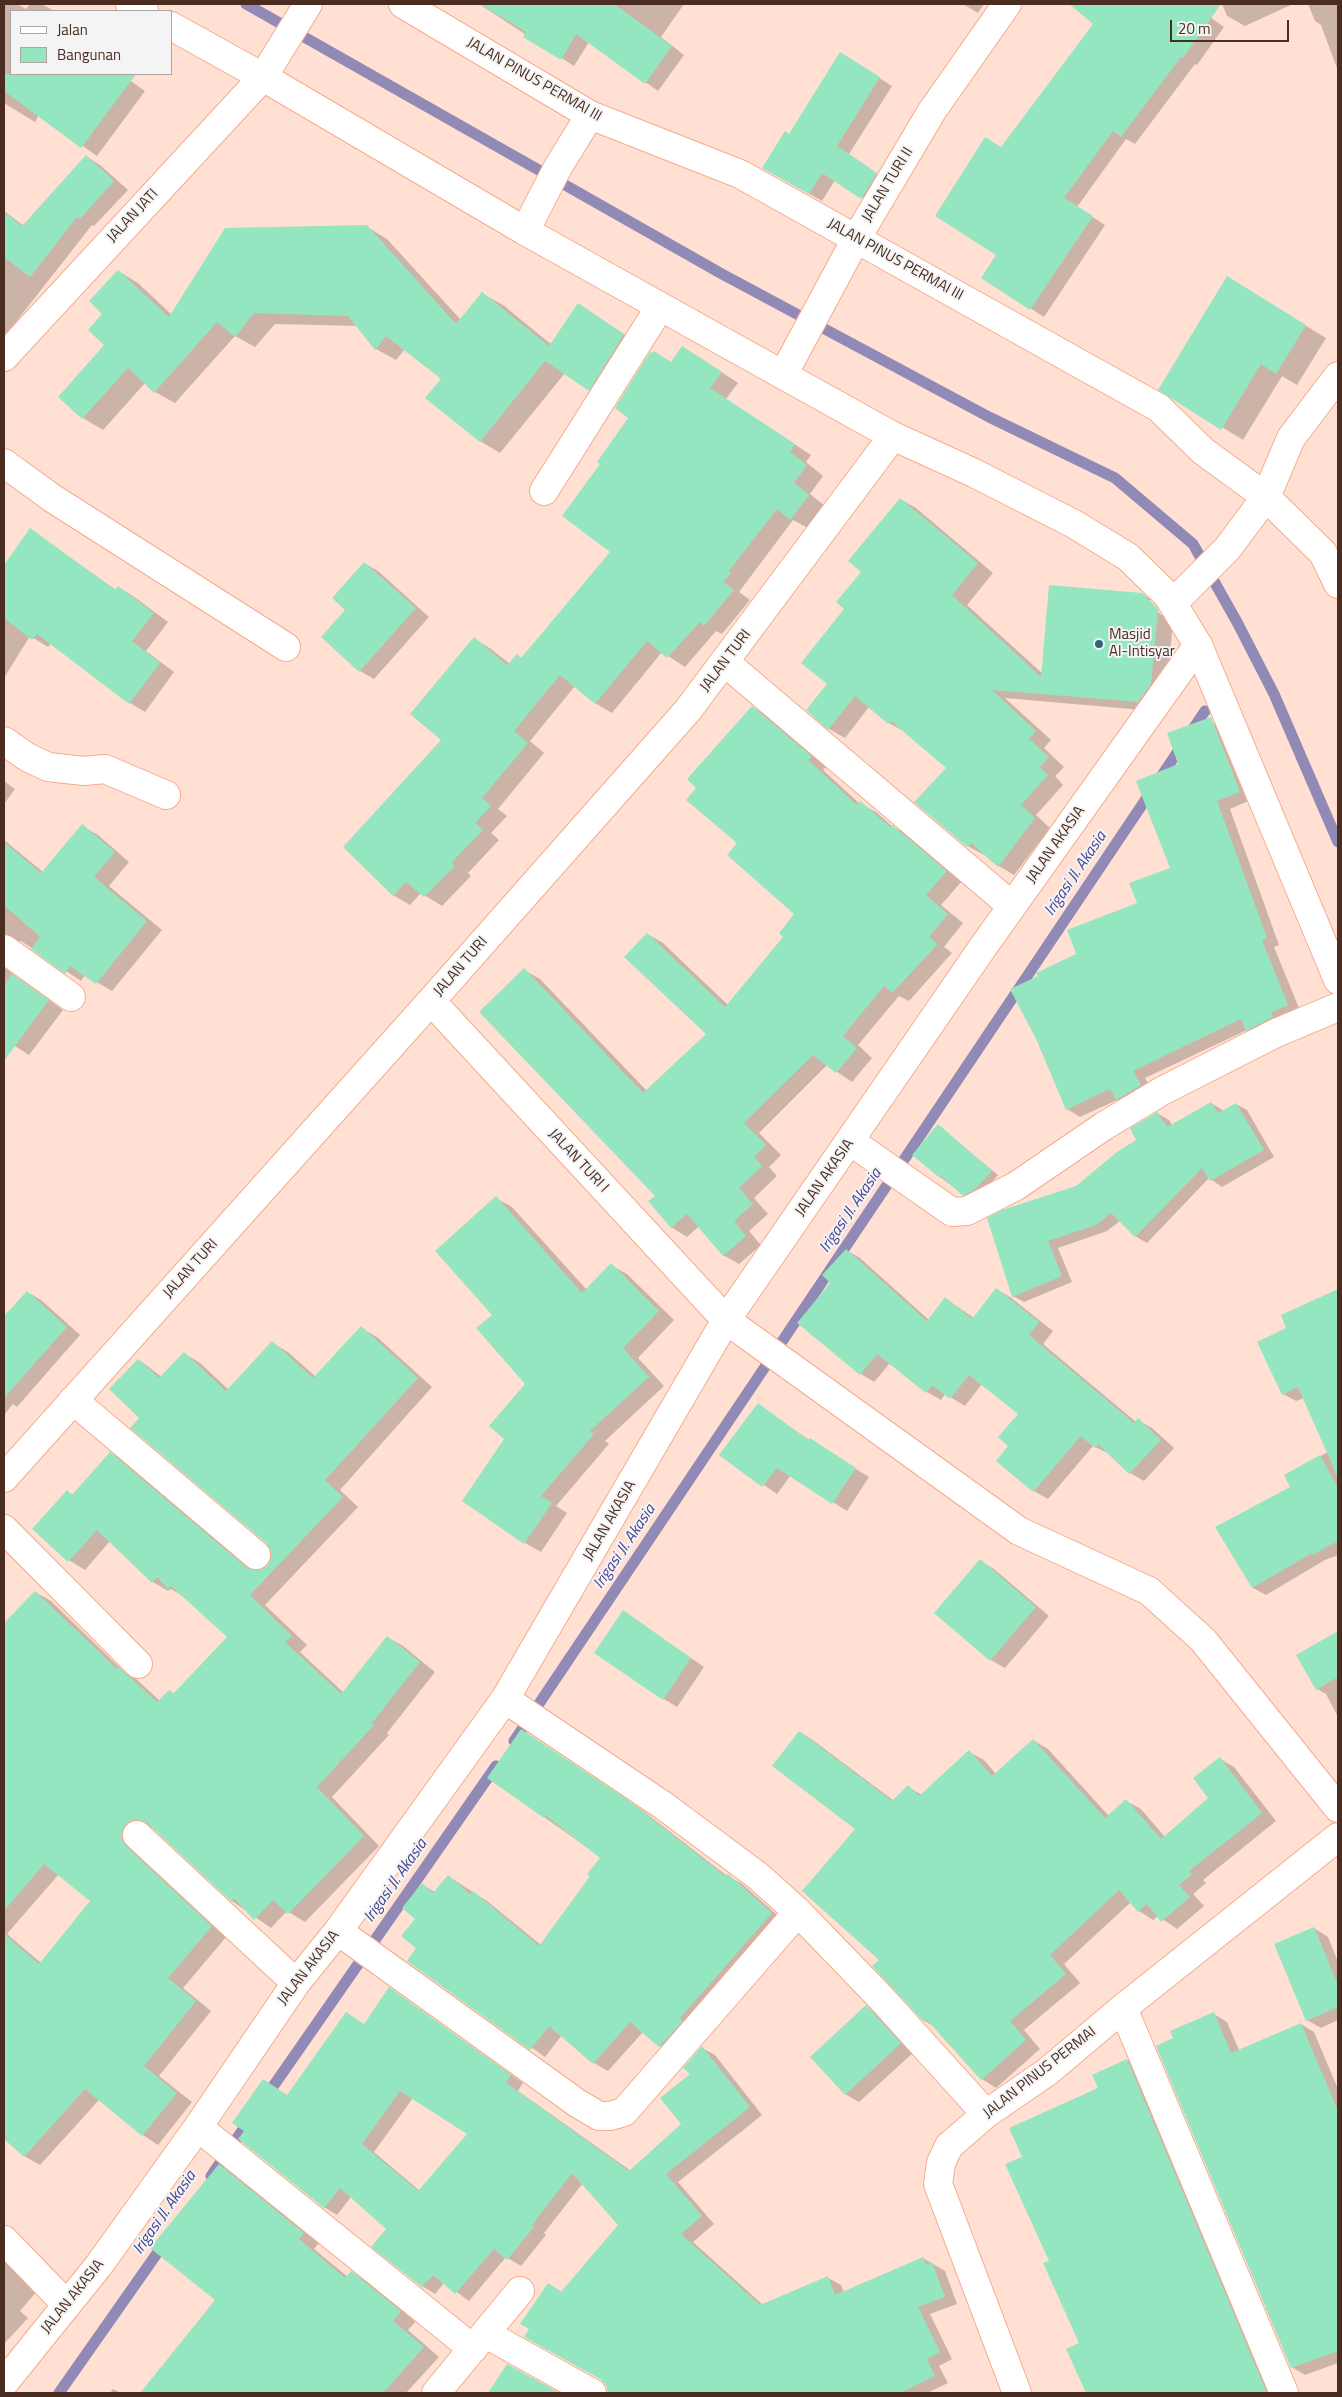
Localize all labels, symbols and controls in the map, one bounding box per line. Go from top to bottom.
legend [10,10,172,75]
scale bar [1172,10,1291,42]
text: 20 m [1178,17,1211,40]
text: Jalan [57,18,88,41]
street label: JALAN PINUS PERMAI III [463,34,605,126]
text: Bangunan [57,43,121,66]
street label: JALAN TURI II [859,144,917,226]
street label: JALAN JATI [104,185,162,247]
street label: JALAN PINUS PERMAI III [824,215,966,305]
street label: JALAN TURI [697,626,755,696]
place label: Masjid Al-Intisyar [1109,626,1175,661]
marker: Masjid Al-Intisyar [1093,638,1105,650]
street label: JALAN AKASIA [1023,803,1089,887]
water label: Irigasi Jl. Akasia [1041,828,1111,920]
street label: JALAN TURI [430,933,492,1001]
street label: JALAN TURI I [544,1125,612,1197]
street label: JALAN AKASIA [792,1136,858,1220]
water label: Irigasi Jl. Akasia [816,1165,886,1257]
street label: JALAN TURI [160,1236,222,1302]
street label: JALAN AKASIA [580,1478,640,1564]
water label: Irigasi Jl. Akasia [590,1501,660,1593]
water label: Irigasi Jl. Akasia [360,1836,432,1926]
street label: JALAN AKASIA [274,1927,344,2009]
street label: JALAN PINUS PERMAI [980,2023,1100,2123]
water label: Irigasi Jl. Akasia [129,2168,201,2258]
street label: JALAN AKASIA [38,2256,108,2338]

